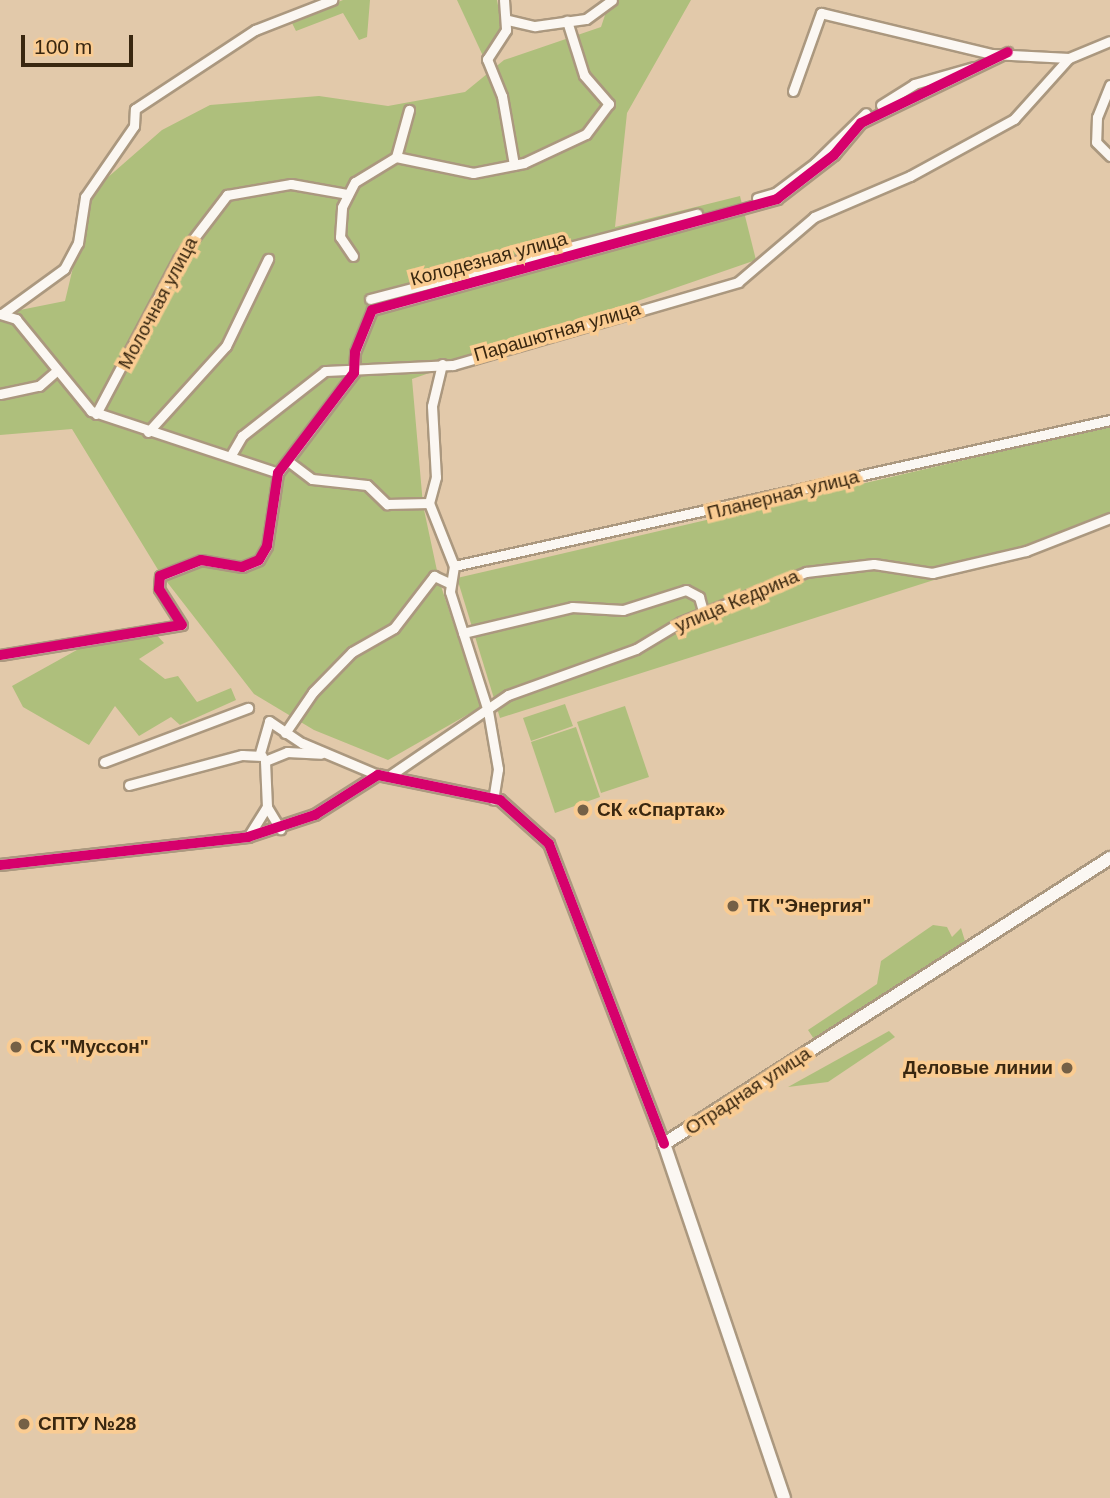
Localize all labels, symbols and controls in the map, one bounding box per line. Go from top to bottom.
scale bar [24,21,136,65]
text: 100 m [34,35,92,58]
street label: Колодезная улица [408,227,570,291]
street label: Молочная улица [114,233,202,373]
street label: Парашютная улица [471,297,643,367]
street label: Планерная улица [705,465,861,525]
street label: улица Кедрина [672,565,802,637]
place label: СК «Спартак» [597,799,725,821]
marker: СК «Спартак» [575,802,591,818]
place label: ТК "Энергия" [747,895,871,917]
marker: ТК "Энергия" [725,898,741,914]
place label: СК "Муссон" [30,1036,149,1058]
marker: СК "Муссон" [8,1039,24,1055]
street label: Отрадная улица [681,1042,815,1140]
place label: Деловые линии [903,1057,1053,1079]
marker: Деловые линии [1059,1060,1075,1076]
place label: СПТУ №28 [38,1413,136,1435]
marker: СПТУ №28 [16,1416,32,1432]

